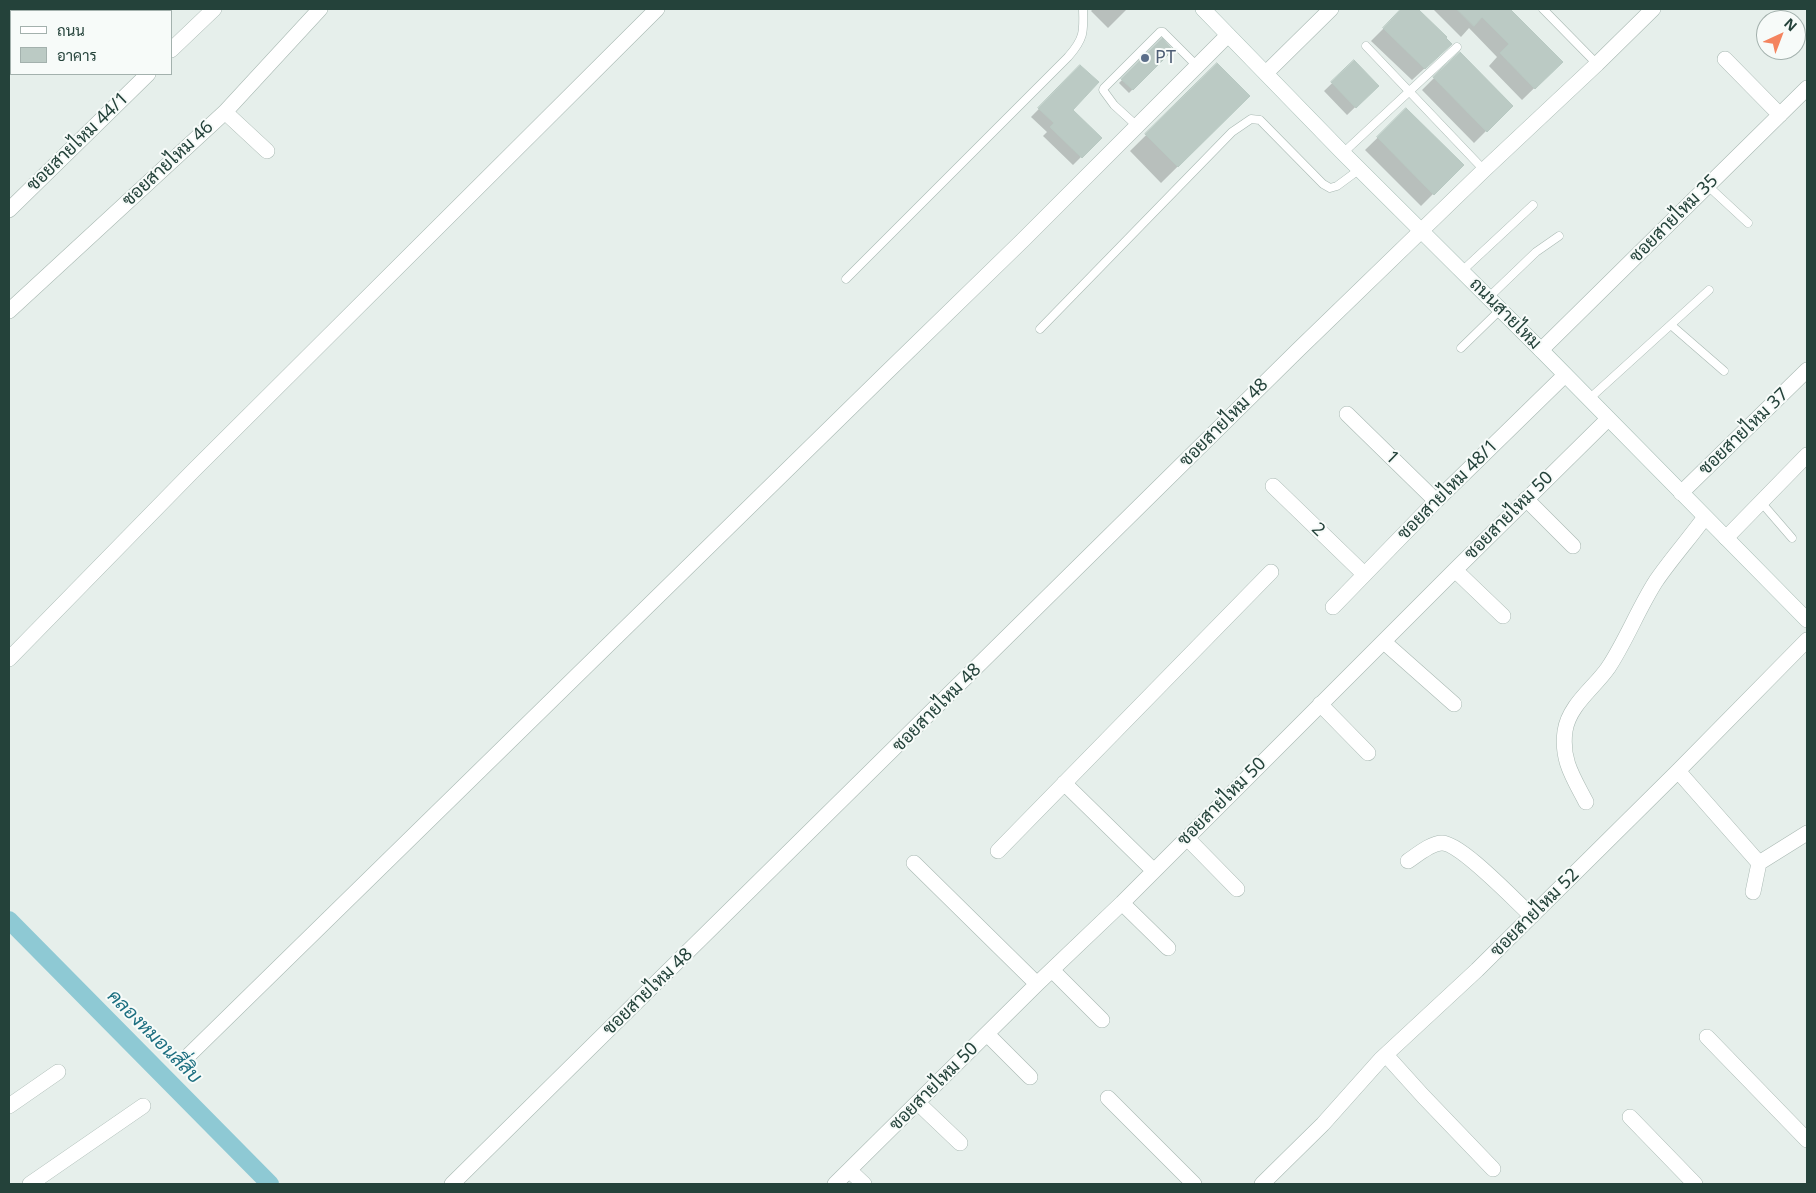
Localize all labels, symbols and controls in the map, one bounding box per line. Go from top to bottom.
legend [10,10,172,75]
north arrow [1756,10,1806,60]
text: N [1780,14,1802,35]
text: ถนน [57,20,85,40]
text: อาคาร [57,45,97,65]
place label: PT [1155,47,1176,69]
marker: PT [1139,52,1151,64]
street label: ซอยสายไหม 44/1 [23,88,133,196]
street label: ซอยสายไหม 46 [118,116,218,212]
street label: ซอยสายไหม 35 [1625,170,1723,268]
street label: ถนนสายไหม [1465,274,1545,354]
street label: ซอยสายไหม 48 [1175,374,1273,472]
street label: ซอยสายไหม 37 [1695,384,1793,480]
street label: ซอยสายไหม 48/1 [1393,435,1503,545]
street label: 1 [1381,447,1403,469]
street label: ซอยสายไหม 50 [1460,467,1558,565]
street label: 2 [1307,519,1329,541]
street label: ซอยสายไหม 48 [888,659,986,757]
street label: ซอยสายไหม 50 [1173,753,1271,851]
street label: ซอยสายไหม 52 [1486,864,1584,962]
street label: ซอยสายไหม 48 [599,944,697,1040]
water label: คลองหมอนสี่สิบ [102,985,206,1089]
street label: ซอยสายไหม 50 [885,1038,983,1136]

